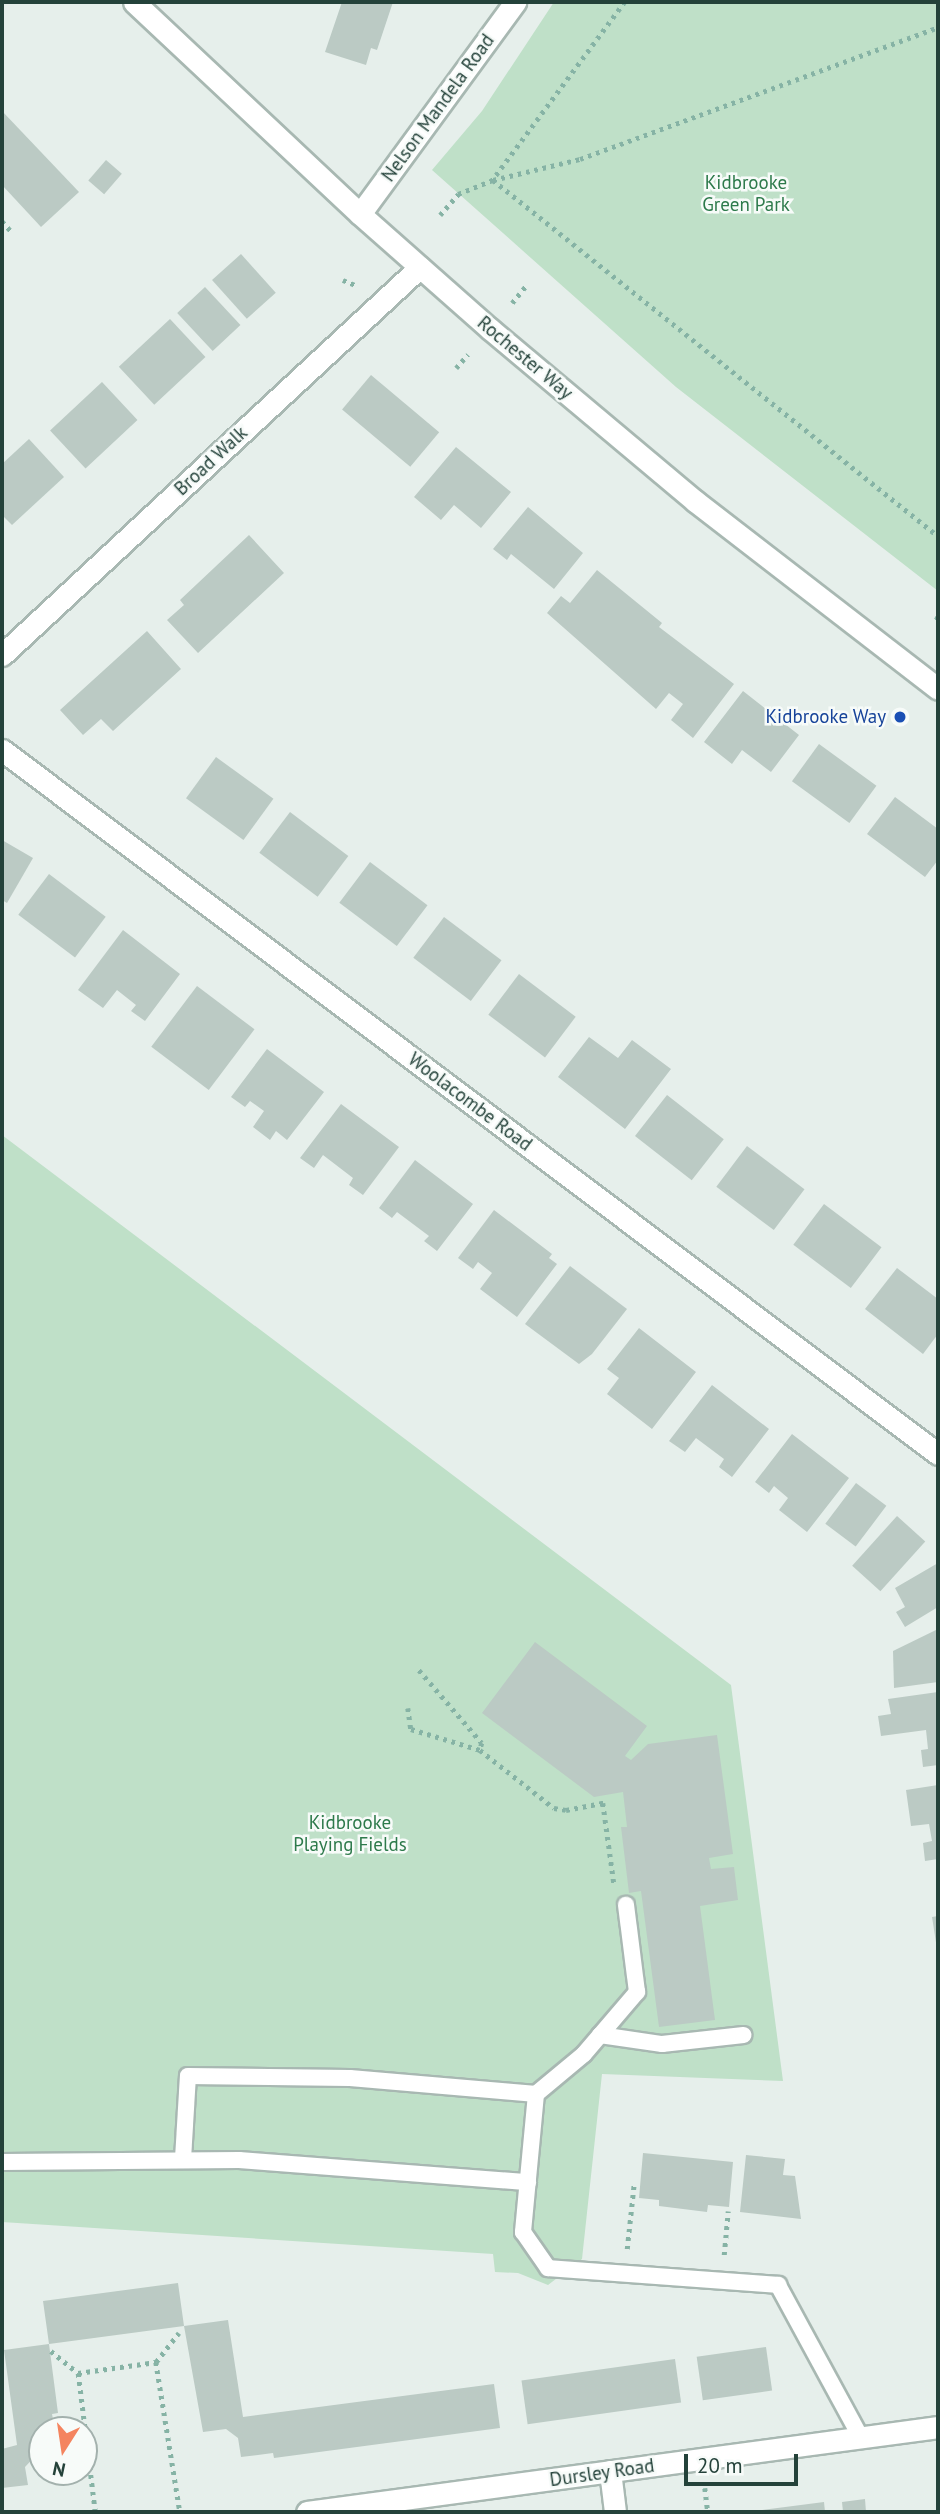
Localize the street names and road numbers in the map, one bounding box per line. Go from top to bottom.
street label: Nelson Mandela Road [377,30,499,186]
street label: Rochester Way [473,311,577,405]
street label: Broad Walk [170,421,252,501]
street label: Woolacombe Road [404,1048,536,1156]
street label: Dursley Road [548,2454,656,2492]

